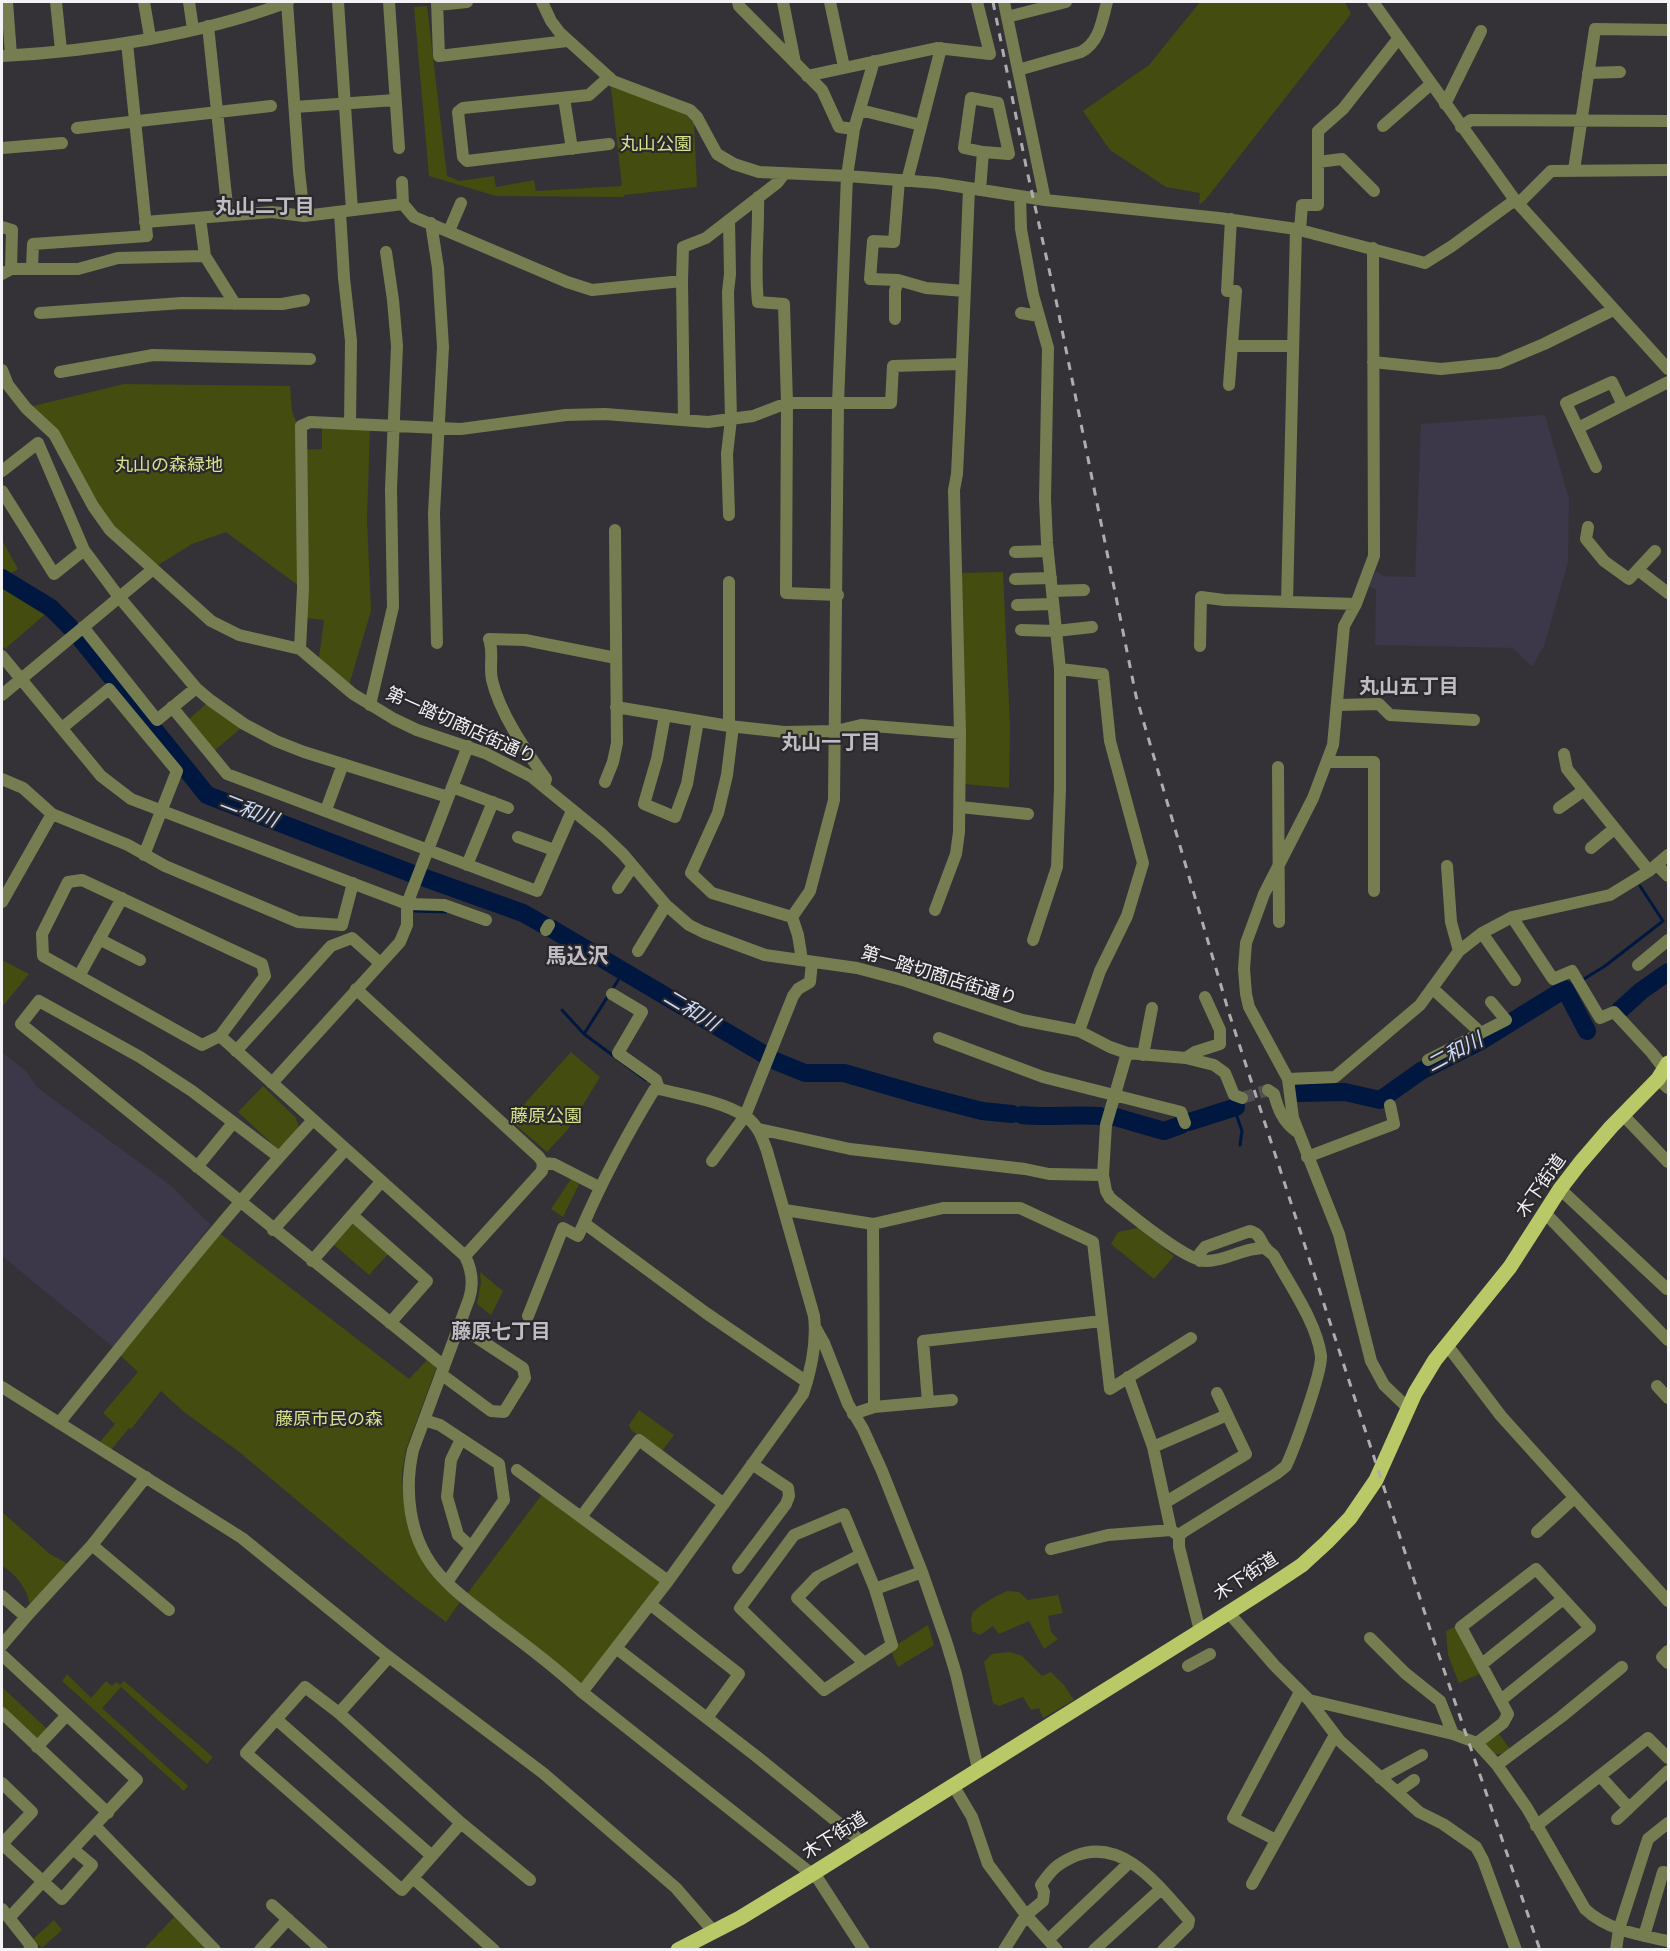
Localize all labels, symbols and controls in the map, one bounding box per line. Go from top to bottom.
park label: 丸山公園 [620,134,692,156]
district label: 丸山二丁目 [215,195,315,219]
park label: 丸山の森緑地 [115,455,223,477]
district label: 丸山五丁目 [1359,675,1459,699]
street label: 第一踏切商店街通り [383,683,539,769]
district label: 丸山一丁目 [781,731,881,755]
water label: 二和川 [217,789,281,833]
street label: 第一踏切商店街通り [858,942,1020,1010]
district label: 馬込沢 [546,944,608,970]
water label: 二和川 [659,985,723,1037]
water label: 二和川 [1423,1028,1487,1078]
park label: 藤原公園 [510,1106,582,1128]
street label: 木下街道 [1512,1150,1570,1222]
district label: 藤原七丁目 [451,1320,551,1344]
park label: 藤原市民の森 [275,1409,383,1431]
street label: 木下街道 [1210,1548,1282,1606]
street label: 木下街道 [799,1808,871,1864]

